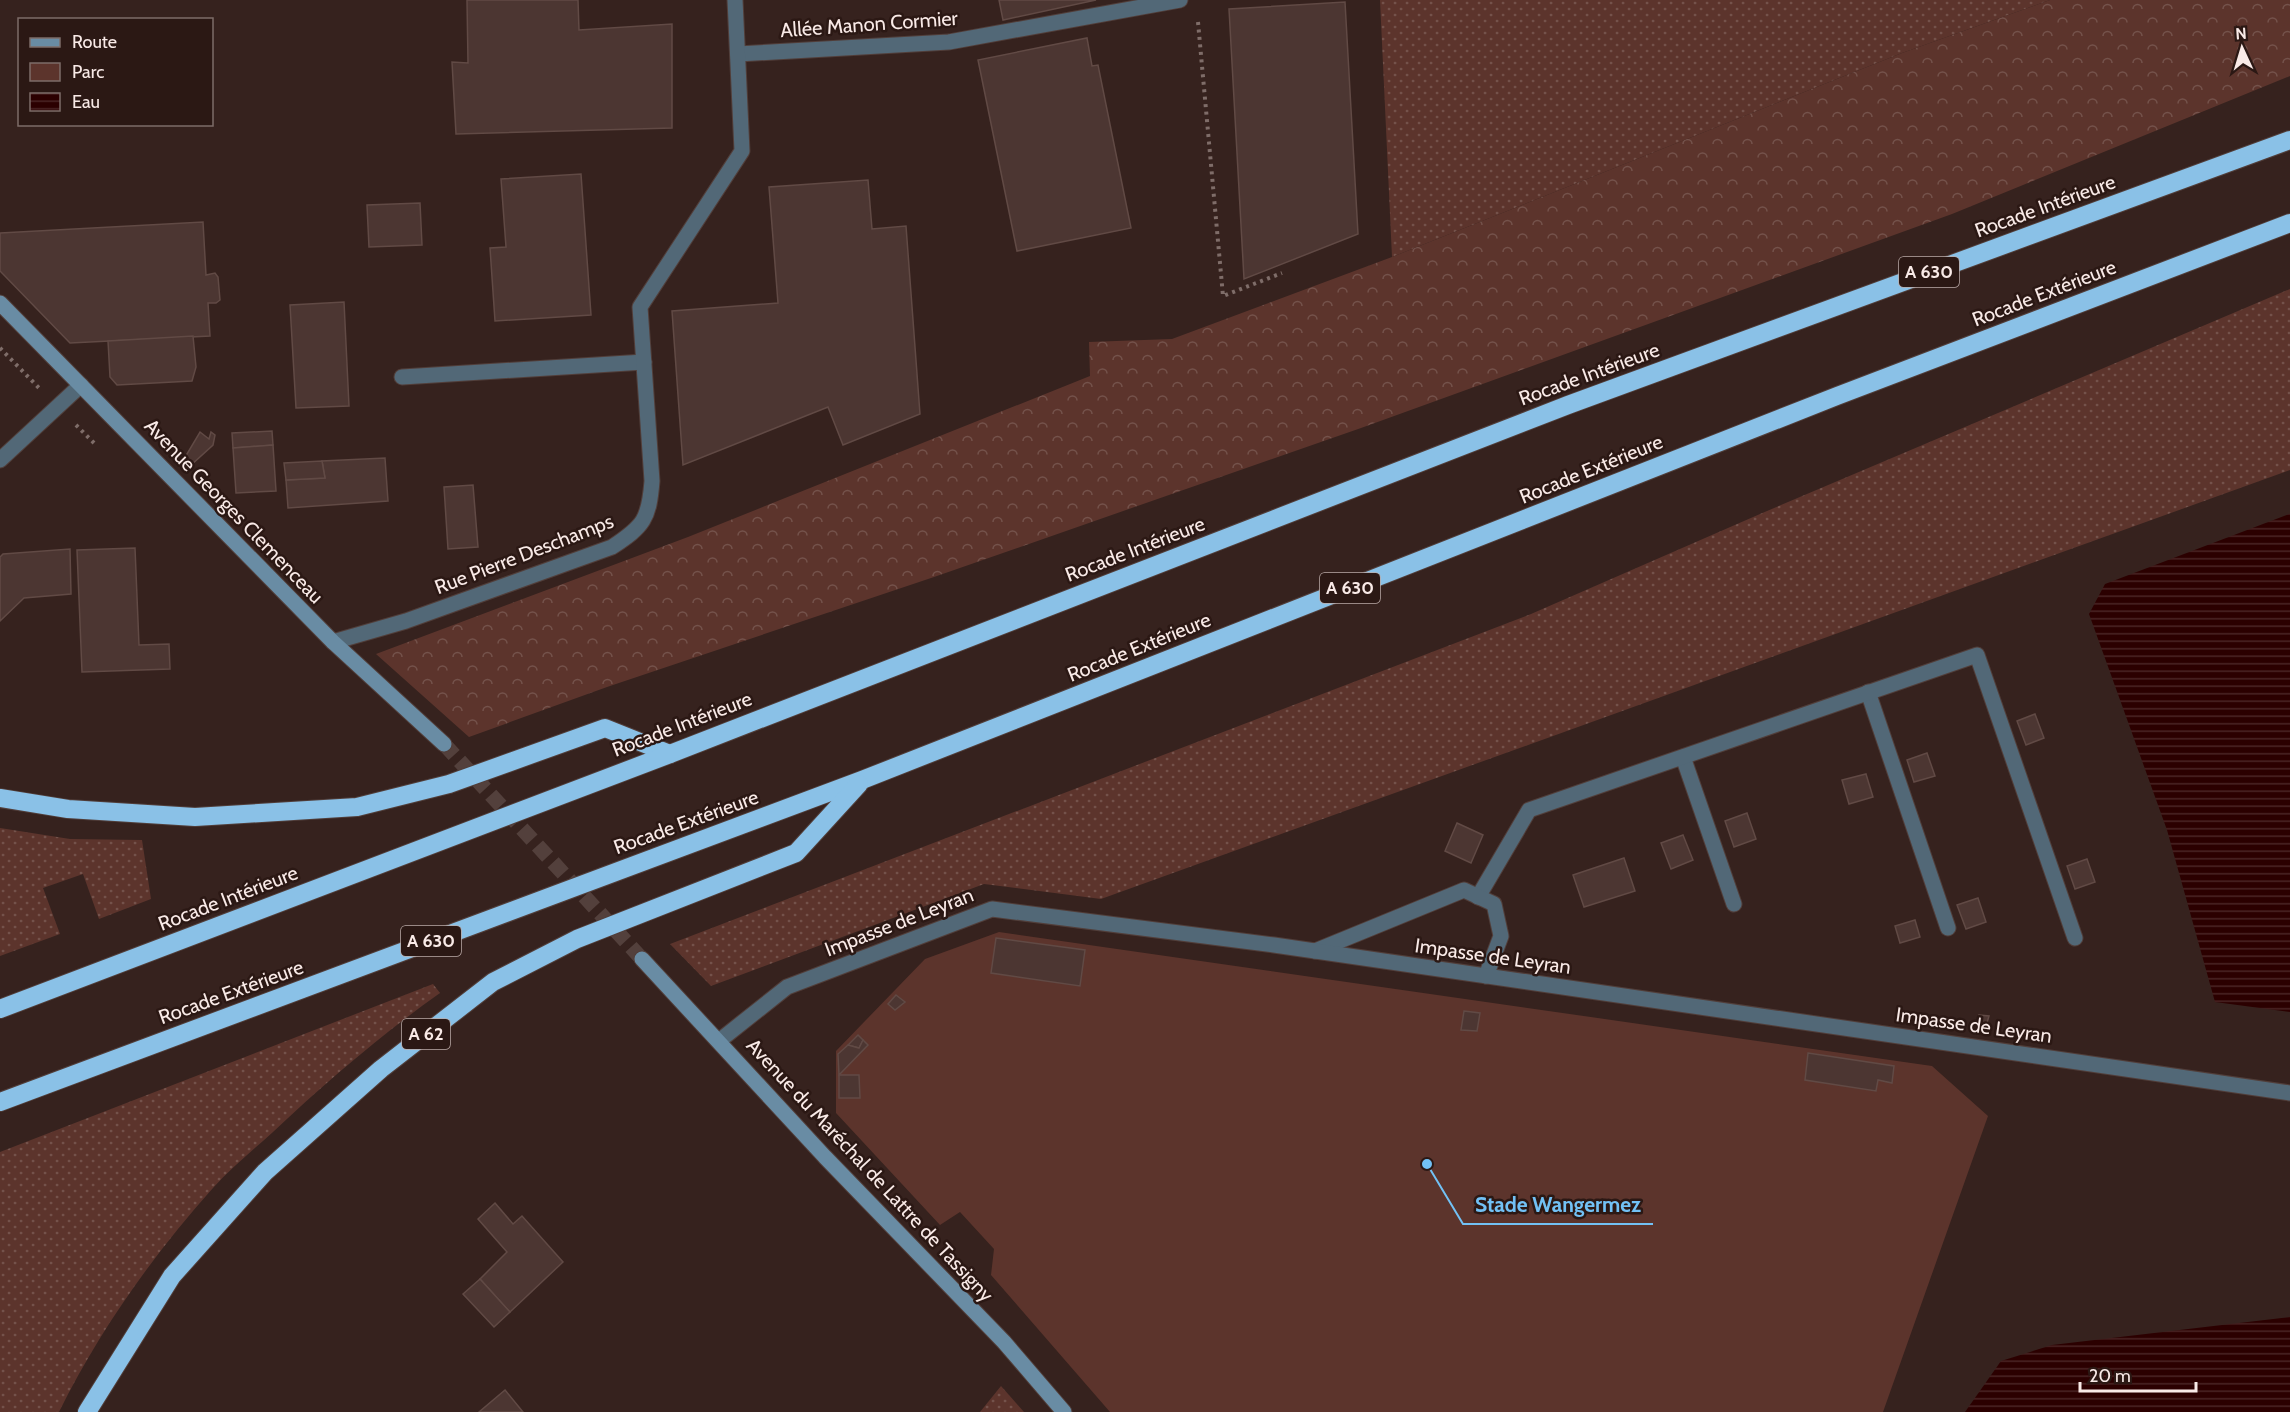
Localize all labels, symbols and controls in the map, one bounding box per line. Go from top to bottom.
street label: Allée Manon Cormier [779,6,959,42]
legend [18,18,213,126]
north arrow [2212,18,2272,78]
text: N [2235,24,2247,43]
text: Route [72,31,117,53]
text: Parc [72,61,104,83]
text: Eau [72,91,100,113]
street label: Rocade Intérieure [1972,169,2118,243]
street label: Rocade Extérieure [1969,255,2119,331]
road number: A 630 [1899,257,1959,287]
street label: Rocade Intérieure [1516,337,1662,411]
street label: Avenue Georges Clemenceau [140,414,328,608]
street label: Rocade Extérieure [1516,429,1666,509]
street label: Rue Pierre Deschamps [431,509,617,599]
street label: Rocade Intérieure [1062,511,1208,587]
road number: A 630 [1320,573,1380,603]
street label: Rocade Extérieure [1064,607,1214,687]
street label: Rocade Intérieure [609,686,755,762]
street label: Rocade Extérieure [610,785,762,859]
street label: Rocade Intérieure [155,860,301,936]
street label: Impasse de Leyran [821,883,977,961]
road number: A 630 [401,926,461,956]
street label: Impasse de Leyran [1413,933,1573,979]
street label: Rocade Extérieure [155,955,307,1029]
street label: Impasse de Leyran [1894,1002,2054,1048]
road number: A 62 [402,1019,450,1049]
street label: Avenue du Maréchal de Lattre de Tassigny [742,1033,998,1307]
callout: Stade Wangermez [1463,1185,1653,1224]
text: Stade Wangermez [1475,1192,1641,1217]
scale bar [2080,1355,2196,1393]
text: 20 m [2089,1365,2131,1387]

